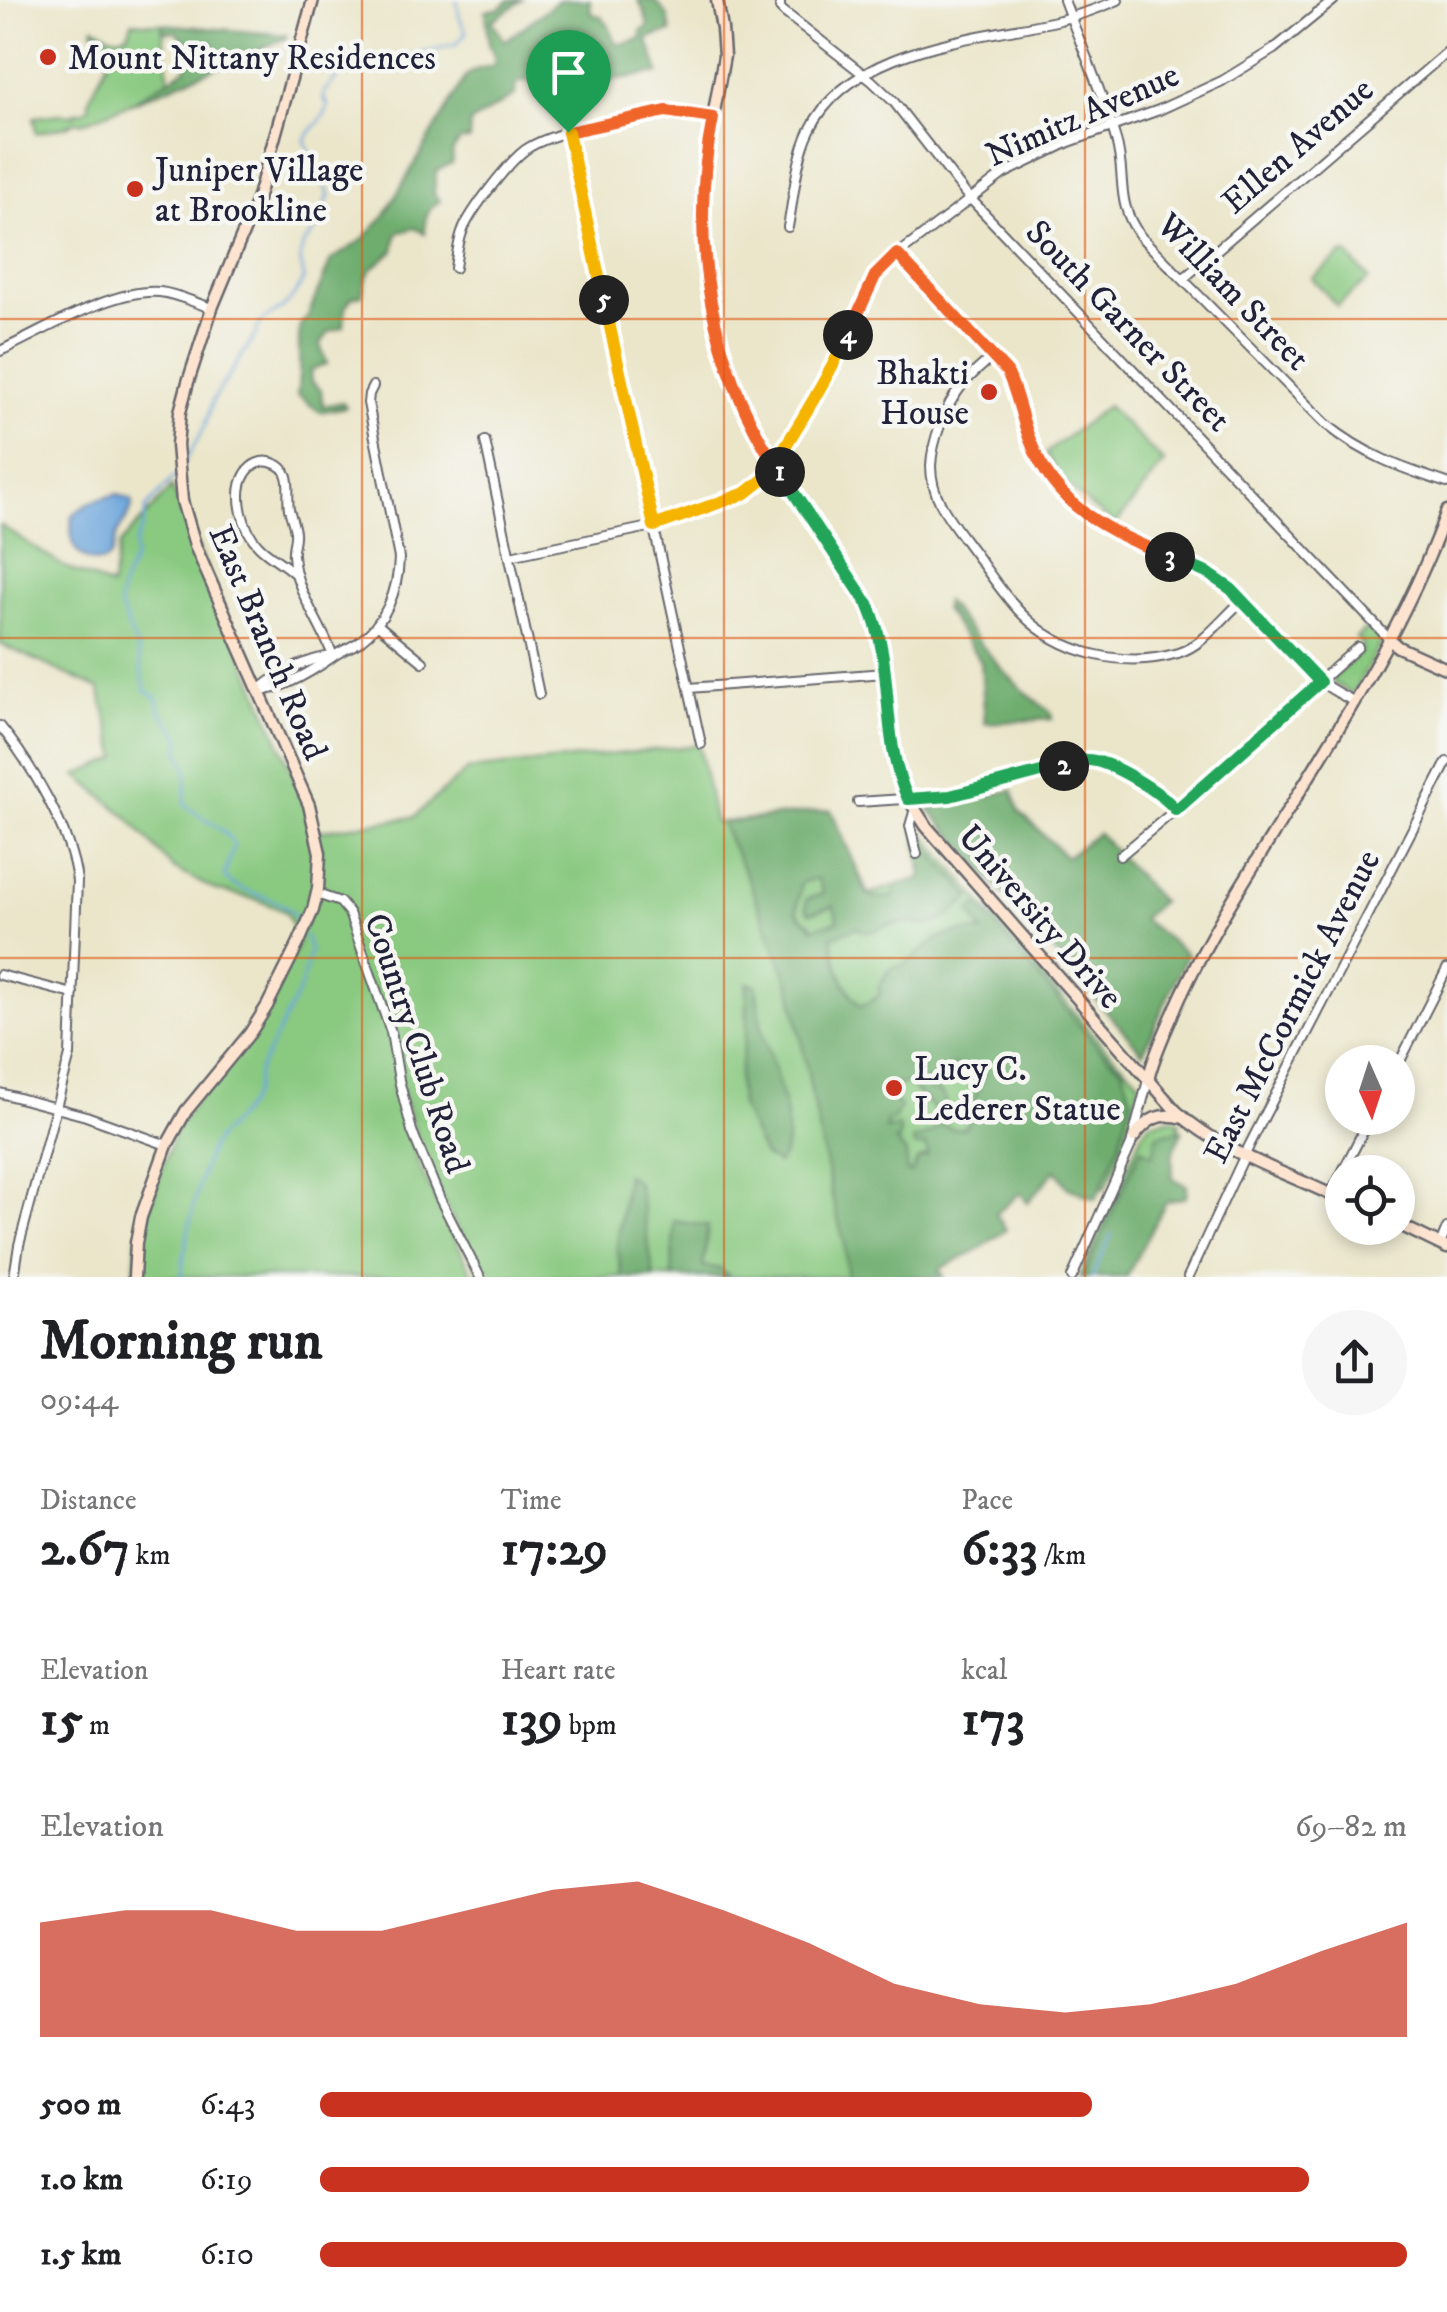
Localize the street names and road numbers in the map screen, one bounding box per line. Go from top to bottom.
street label: Nimitz Avenue [979,54,1186,178]
street label: Ellen Avenue [1213,69,1383,224]
street label: William Street [1146,204,1319,381]
street label: South Garner Street [1015,211,1240,442]
street label: East Branch Road [198,518,337,768]
street label: University Drive [947,816,1132,1019]
street label: East McCormick Avenue [1195,843,1391,1171]
street label: Country Club Road [353,908,479,1180]

